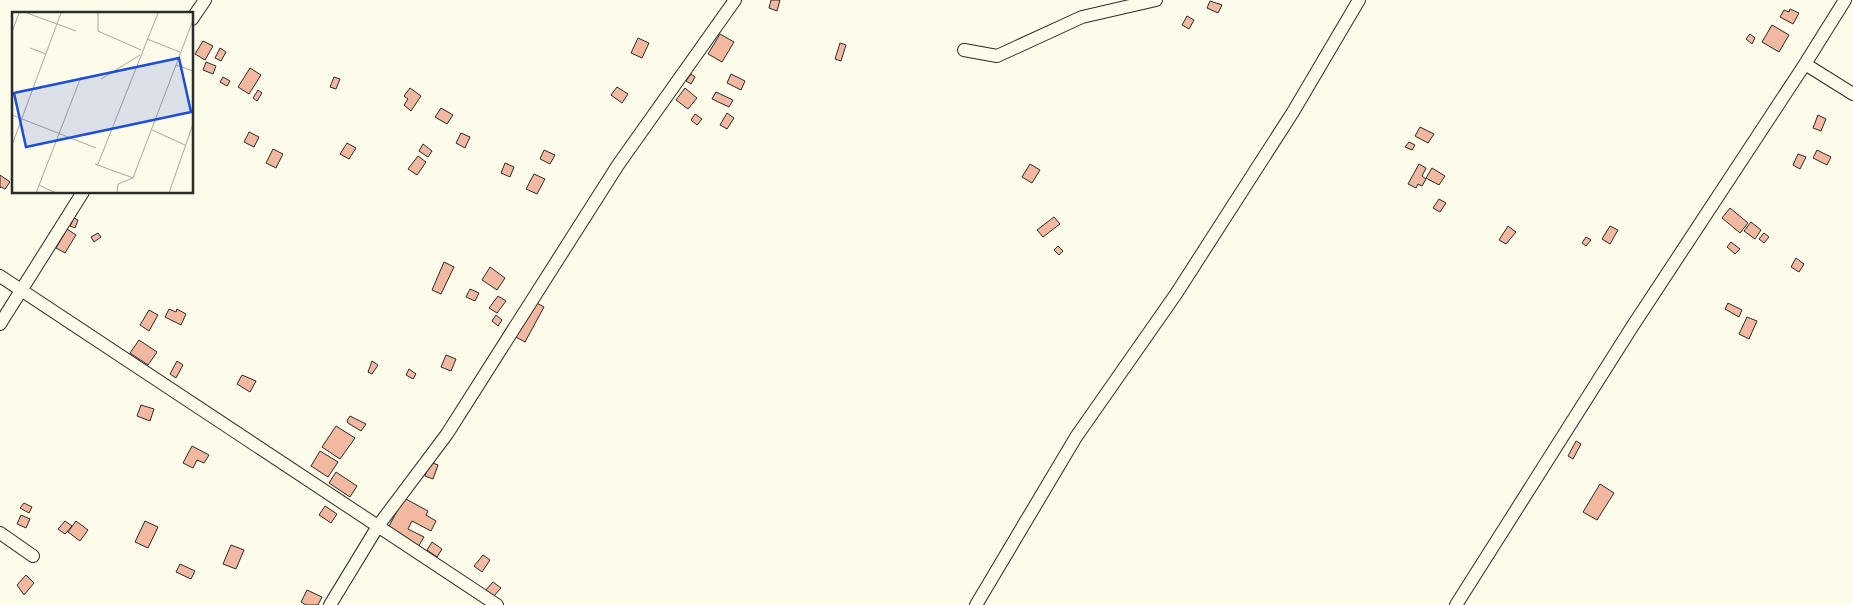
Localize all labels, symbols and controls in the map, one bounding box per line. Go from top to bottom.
inset map [12,12,194,194]

